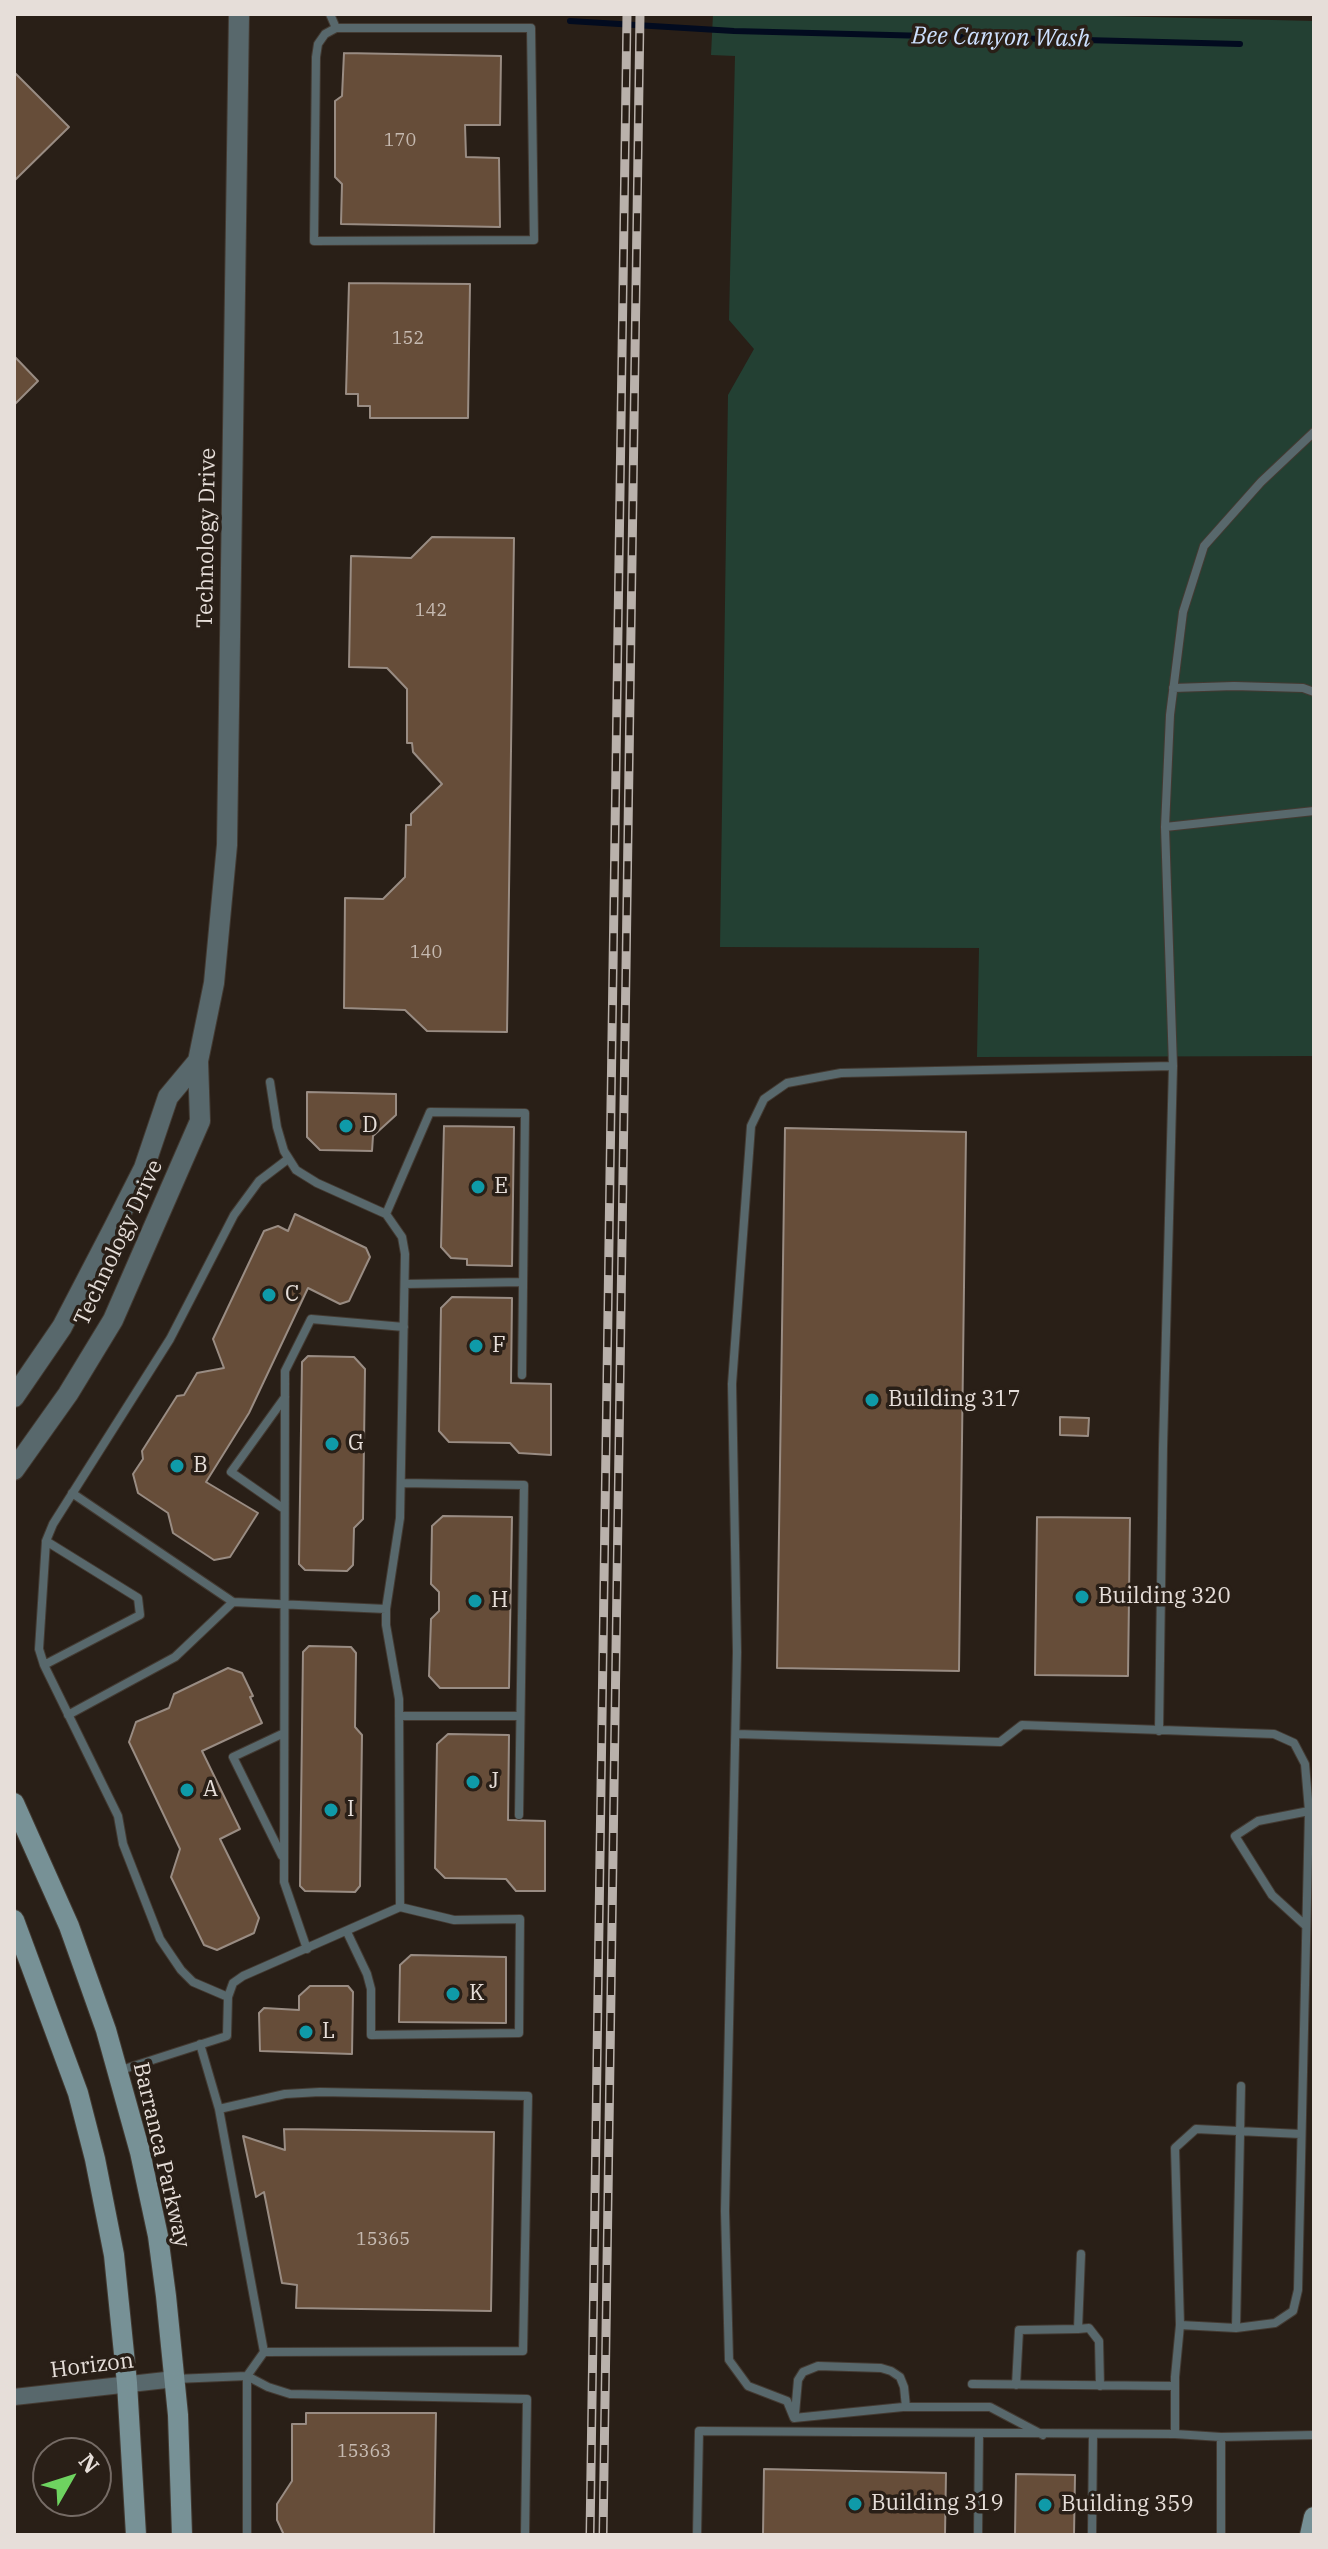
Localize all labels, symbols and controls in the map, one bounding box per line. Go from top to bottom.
water label: Bee Canyon Wash [911,22,1091,54]
house number: 170 [384,130,416,152]
house number: 152 [392,328,424,350]
street label: Technology Drive [192,448,222,628]
house number: 142 [415,600,447,622]
house number: 140 [410,942,442,964]
place label: D [362,1113,378,1139]
marker: D [337,1117,355,1135]
street label: Technology Drive [69,1156,169,1330]
place label: E [494,1174,508,1200]
marker: E [469,1178,487,1196]
place label: C [285,1282,299,1308]
marker: C [260,1286,278,1304]
place label: F [492,1333,506,1359]
marker: F [467,1337,485,1355]
place label: Building 317 [888,1387,1021,1413]
marker: Building 317 [863,1391,881,1409]
place label: G [348,1431,364,1457]
marker: G [323,1435,341,1453]
place label: B [193,1453,208,1479]
marker: B [168,1457,186,1475]
place label: Building 320 [1098,1584,1231,1610]
place label: H [491,1588,508,1614]
marker: Building 320 [1073,1588,1091,1606]
marker: H [466,1592,484,1610]
place label: J [489,1769,499,1795]
marker: J [464,1773,482,1791]
place label: A [203,1777,218,1803]
marker: A [178,1781,196,1799]
place label: I [347,1797,355,1823]
marker: I [322,1801,340,1819]
place label: K [469,1981,485,2007]
marker: K [444,1985,462,2003]
place label: L [322,2019,335,2045]
marker: L [297,2023,315,2041]
street label: Barranca Parkway [127,2060,195,2250]
house number: 15365 [356,2229,410,2251]
street label: Horizon [49,2348,135,2384]
north arrow [32,2437,112,2517]
house number: 15363 [337,2441,391,2463]
text: N [73,2447,106,2479]
place label: Building 319 [871,2491,1004,2517]
place label: Building 359 [1061,2492,1194,2518]
marker: Building 319 [846,2495,864,2513]
marker: Building 359 [1036,2496,1054,2514]

